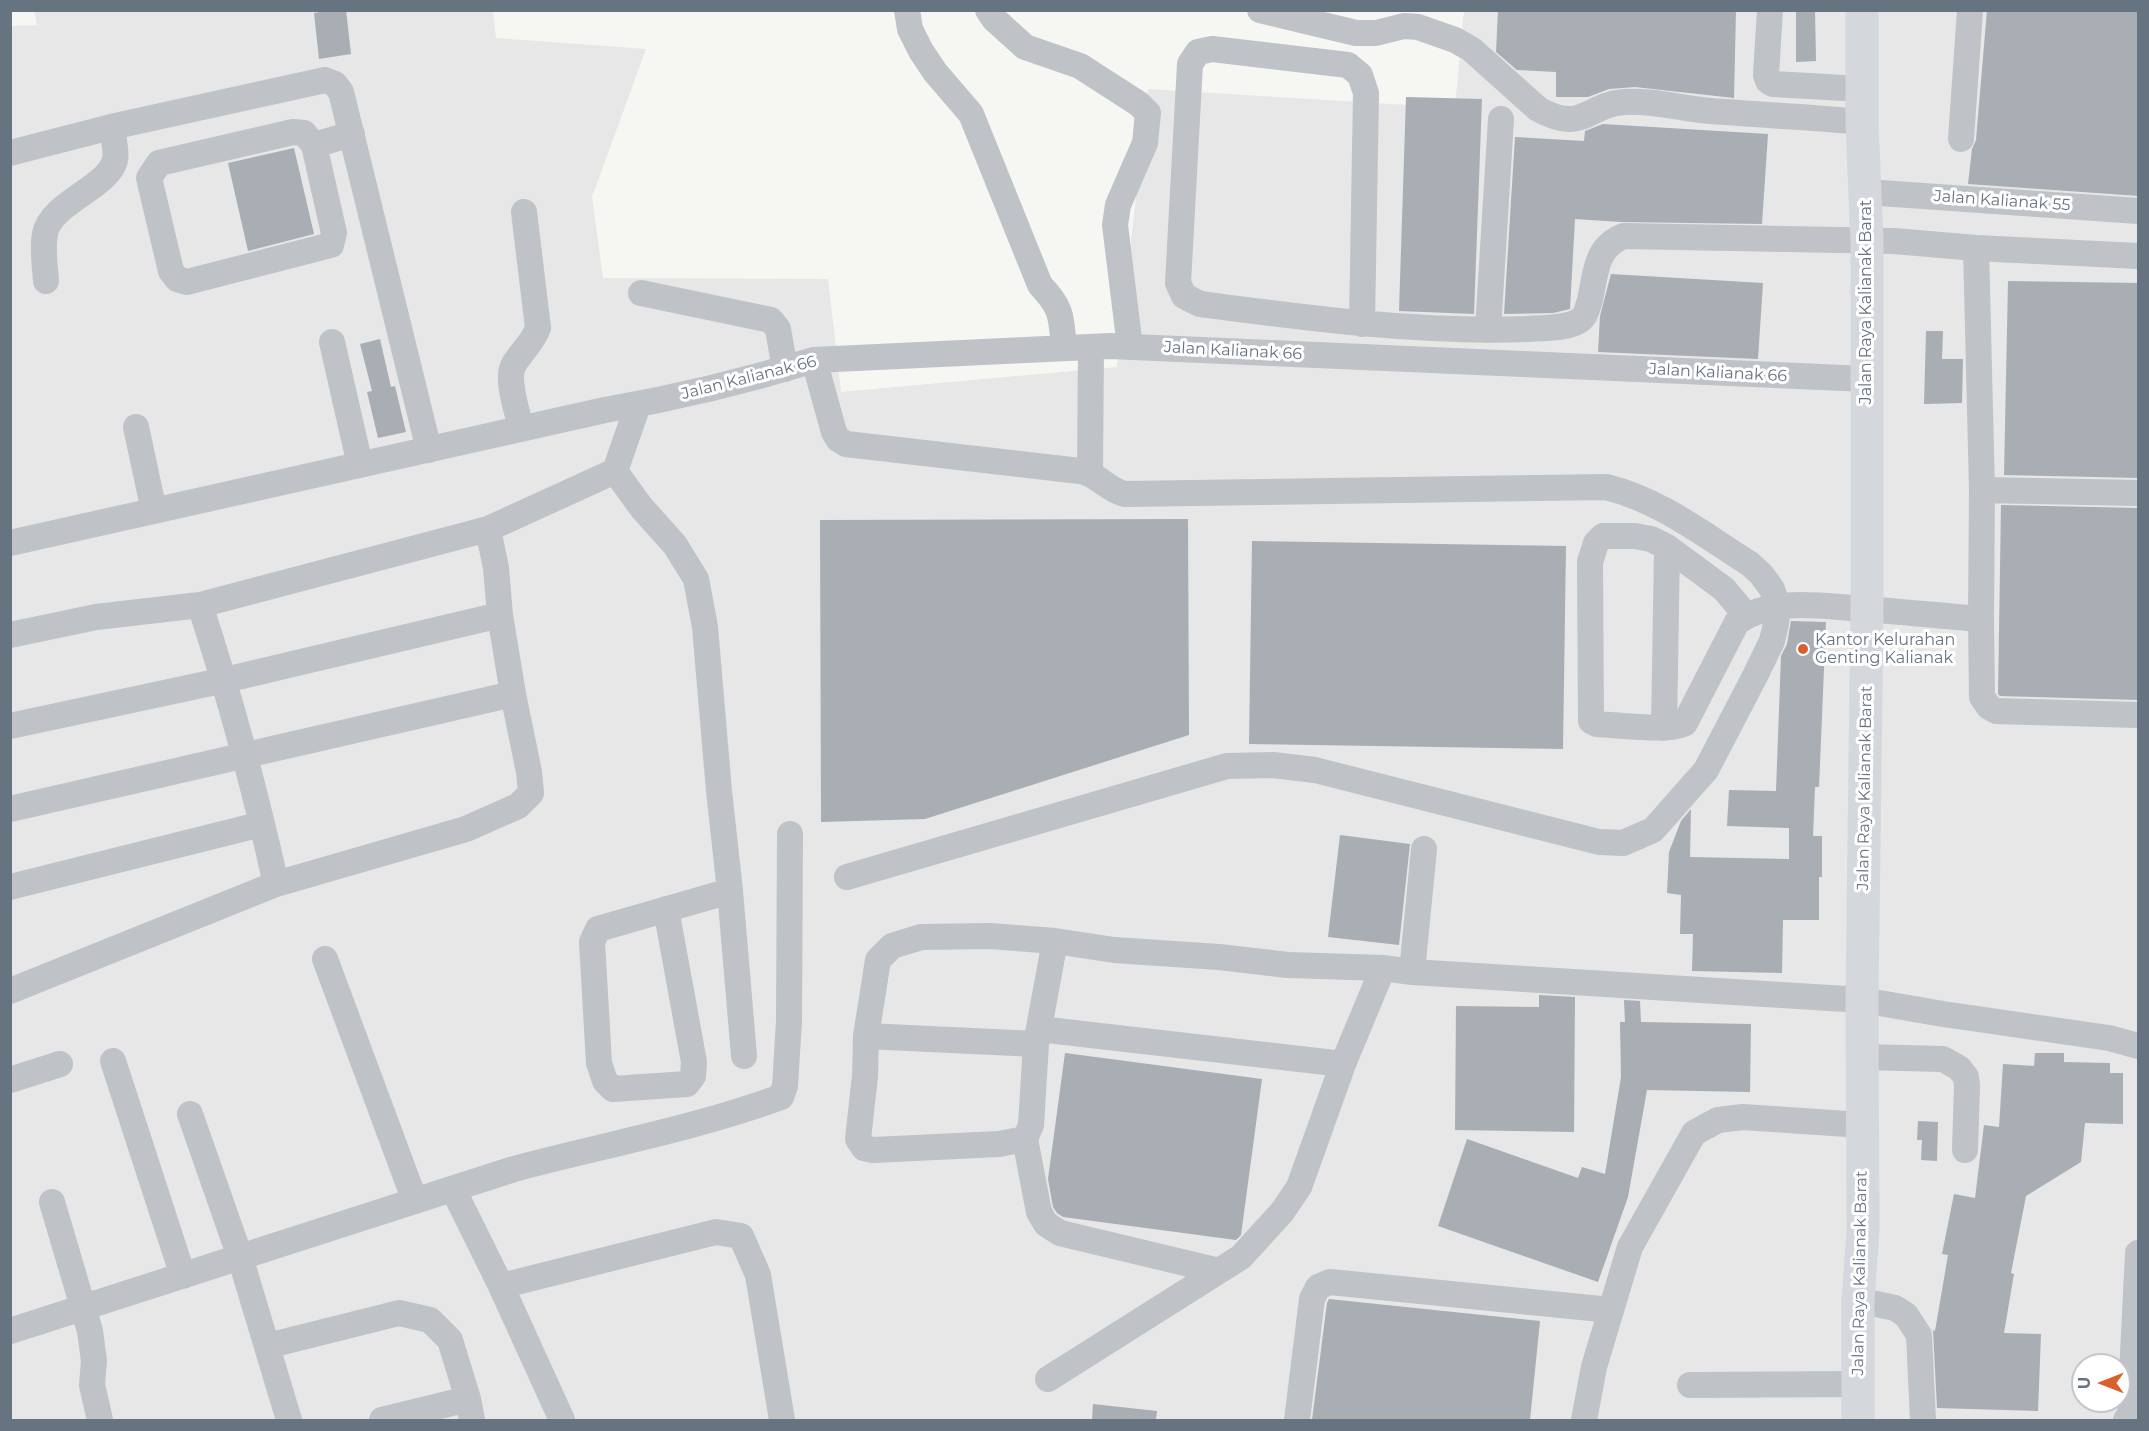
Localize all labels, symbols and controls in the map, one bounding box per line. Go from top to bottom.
street label: Jalan Kalianak 55 [1933,187,2071,215]
street label: Jalan Raya Kalianak Barat [1856,200,1876,404]
street label: Jalan Kalianak 66 [1163,338,1303,364]
street label: Jalan Kalianak 66 [680,352,818,404]
street label: Jalan Kalianak 66 [1648,360,1788,386]
place label: Kantor Kelurahan Genting Kalianak [1815,630,1955,668]
marker: Kantor Kelurahan Genting Kalianak [1796,642,1810,656]
street label: Jalan Raya Kalianak Barat [1854,686,1876,890]
street label: Jalan Raya Kalianak Barat [1849,1171,1871,1375]
north arrow [2071,1353,2131,1413]
text: U [2075,1377,2094,1389]

